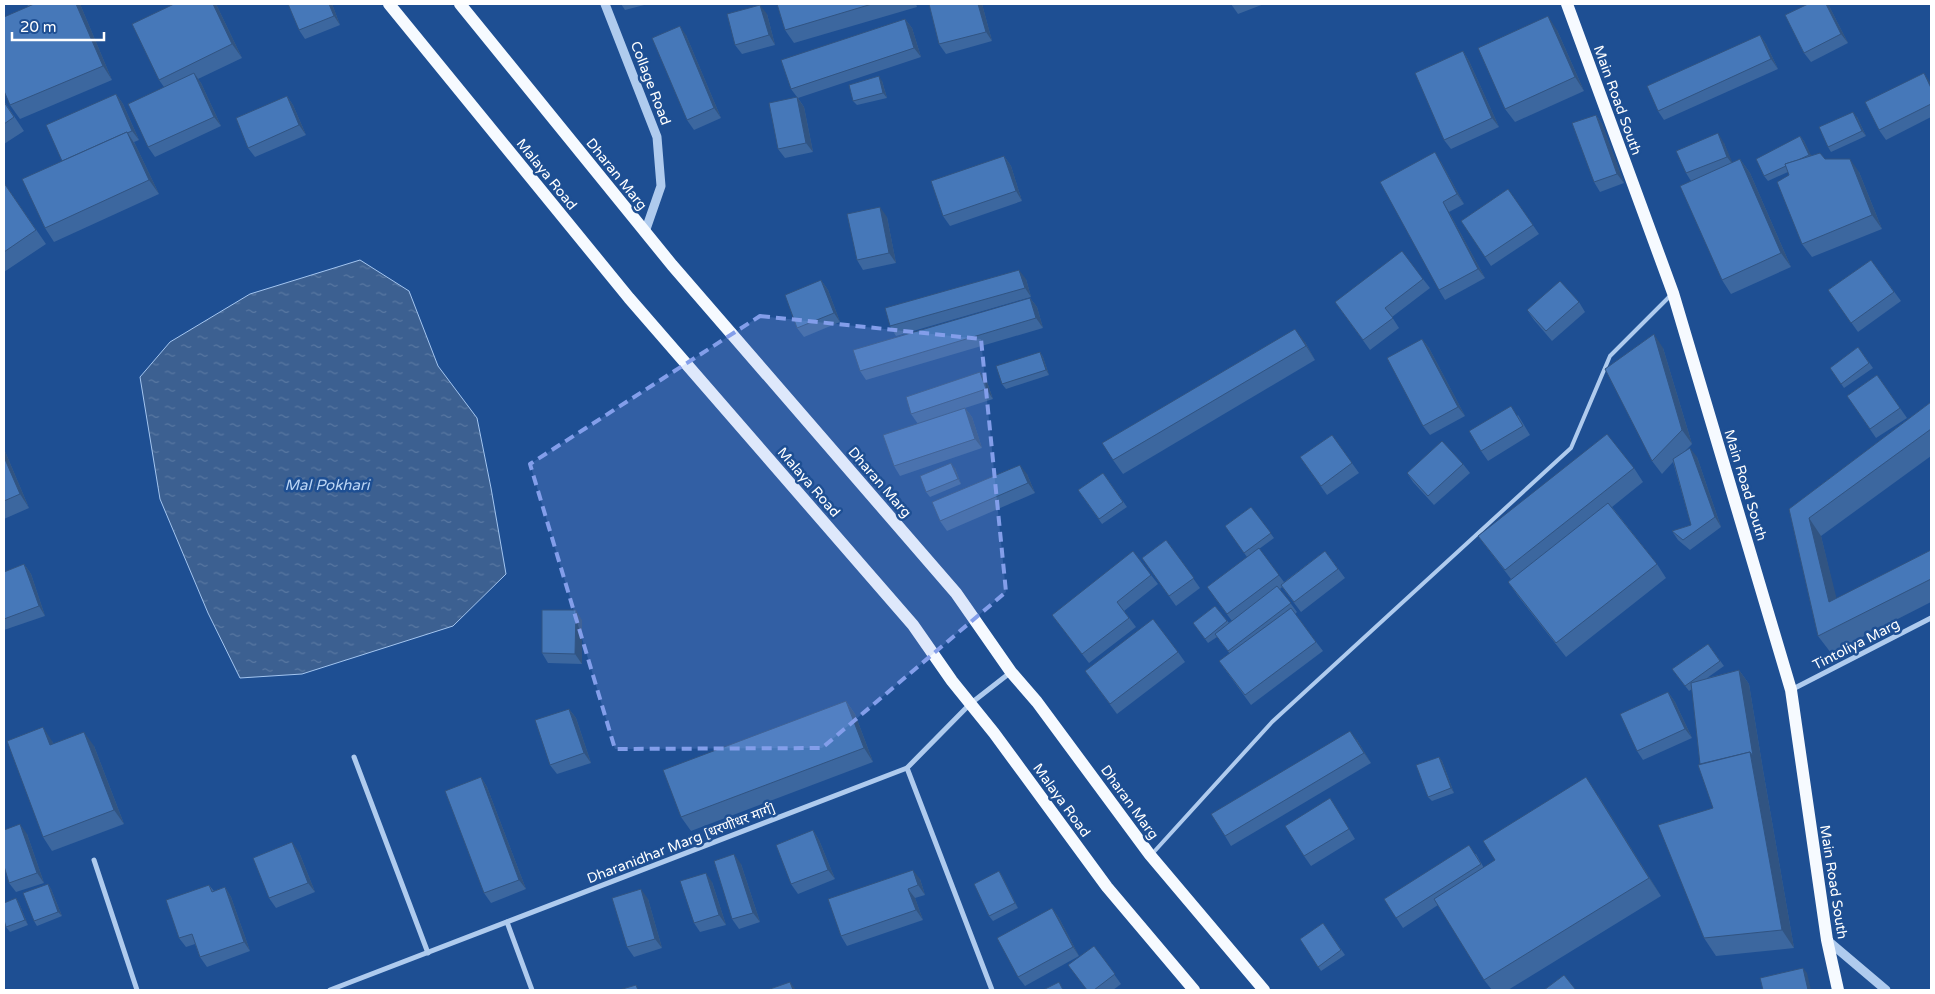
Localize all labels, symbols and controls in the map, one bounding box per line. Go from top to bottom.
scale bar [12,10,105,42]
text: 20 m [20,18,57,36]
street label: Collage Road [627,39,674,128]
street label: Main Road South [1590,43,1645,157]
street label: Malaya Road [513,135,581,213]
street label: Dharan Marg [582,135,651,214]
street label: Main Road South [1721,427,1771,543]
street label: Malaya Road [774,444,843,521]
street label: Dharan Marg [844,444,915,521]
water label: Mal Pokhari [285,476,372,494]
street label: Tintoliya Marg [1810,615,1903,674]
street label: Malaya Road [1029,760,1094,840]
street label: Dharan Marg [1097,762,1162,843]
street label: Dharanidhar Marg [धरणीधर मार्ग] [585,800,778,887]
street label: Main Road South [1816,824,1851,940]

